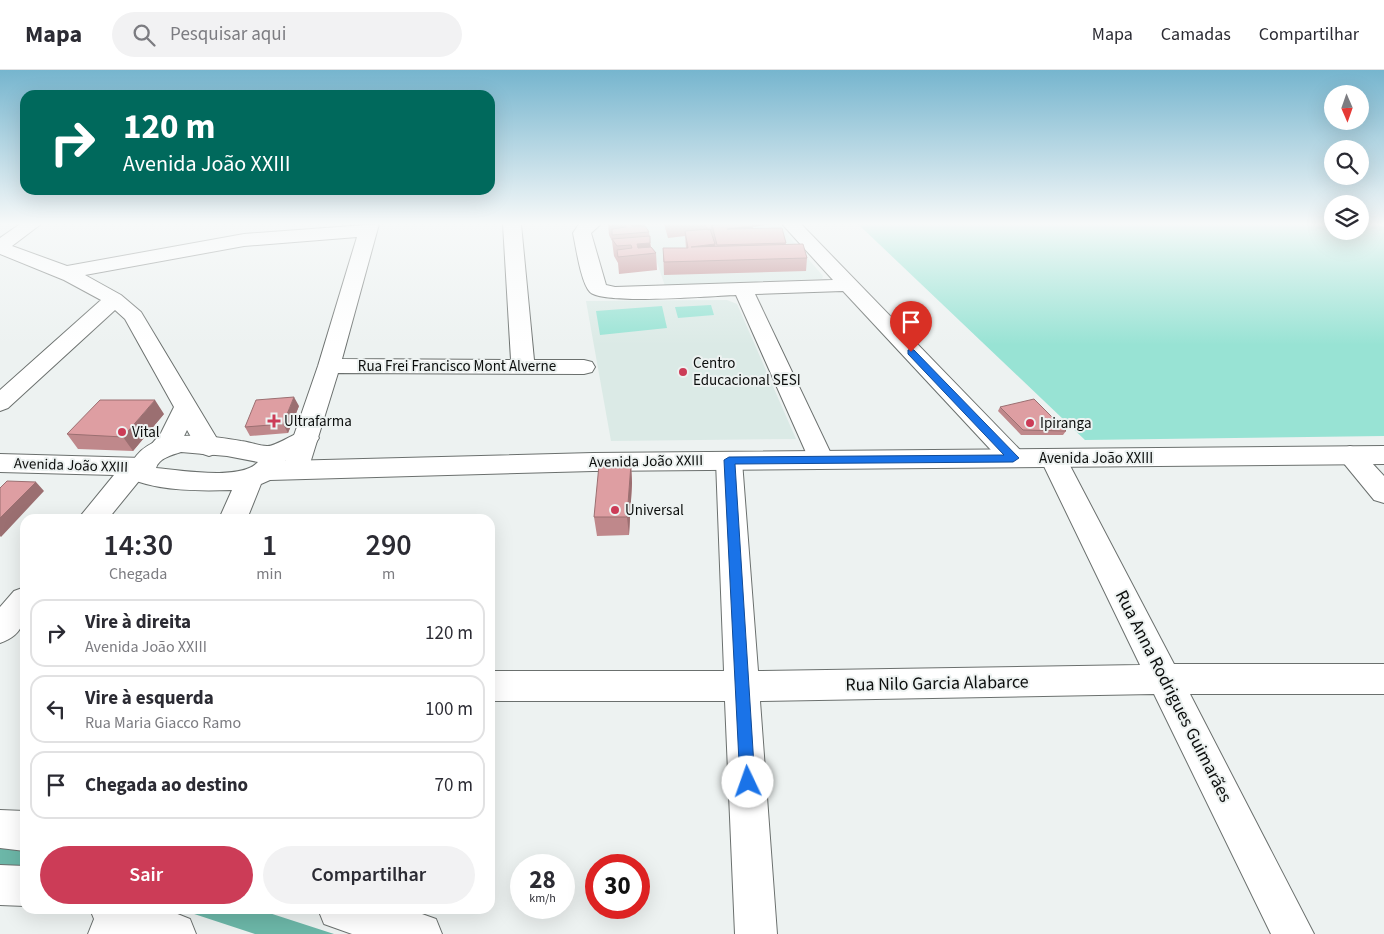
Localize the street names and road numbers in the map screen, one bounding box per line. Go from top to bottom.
street label: Rua Frei Francisco Mont Alverne [358,356,556,377]
street label: Avenida João XXIII [1039,448,1153,469]
street label: Avenida João XXIII [589,450,703,473]
street label: Avenida João XXIII [14,453,128,478]
street label: Rua Anna Rodrigues Guimarães [1109,586,1238,807]
street label: Rua Nilo Garcia Alabarce [845,669,1029,698]

